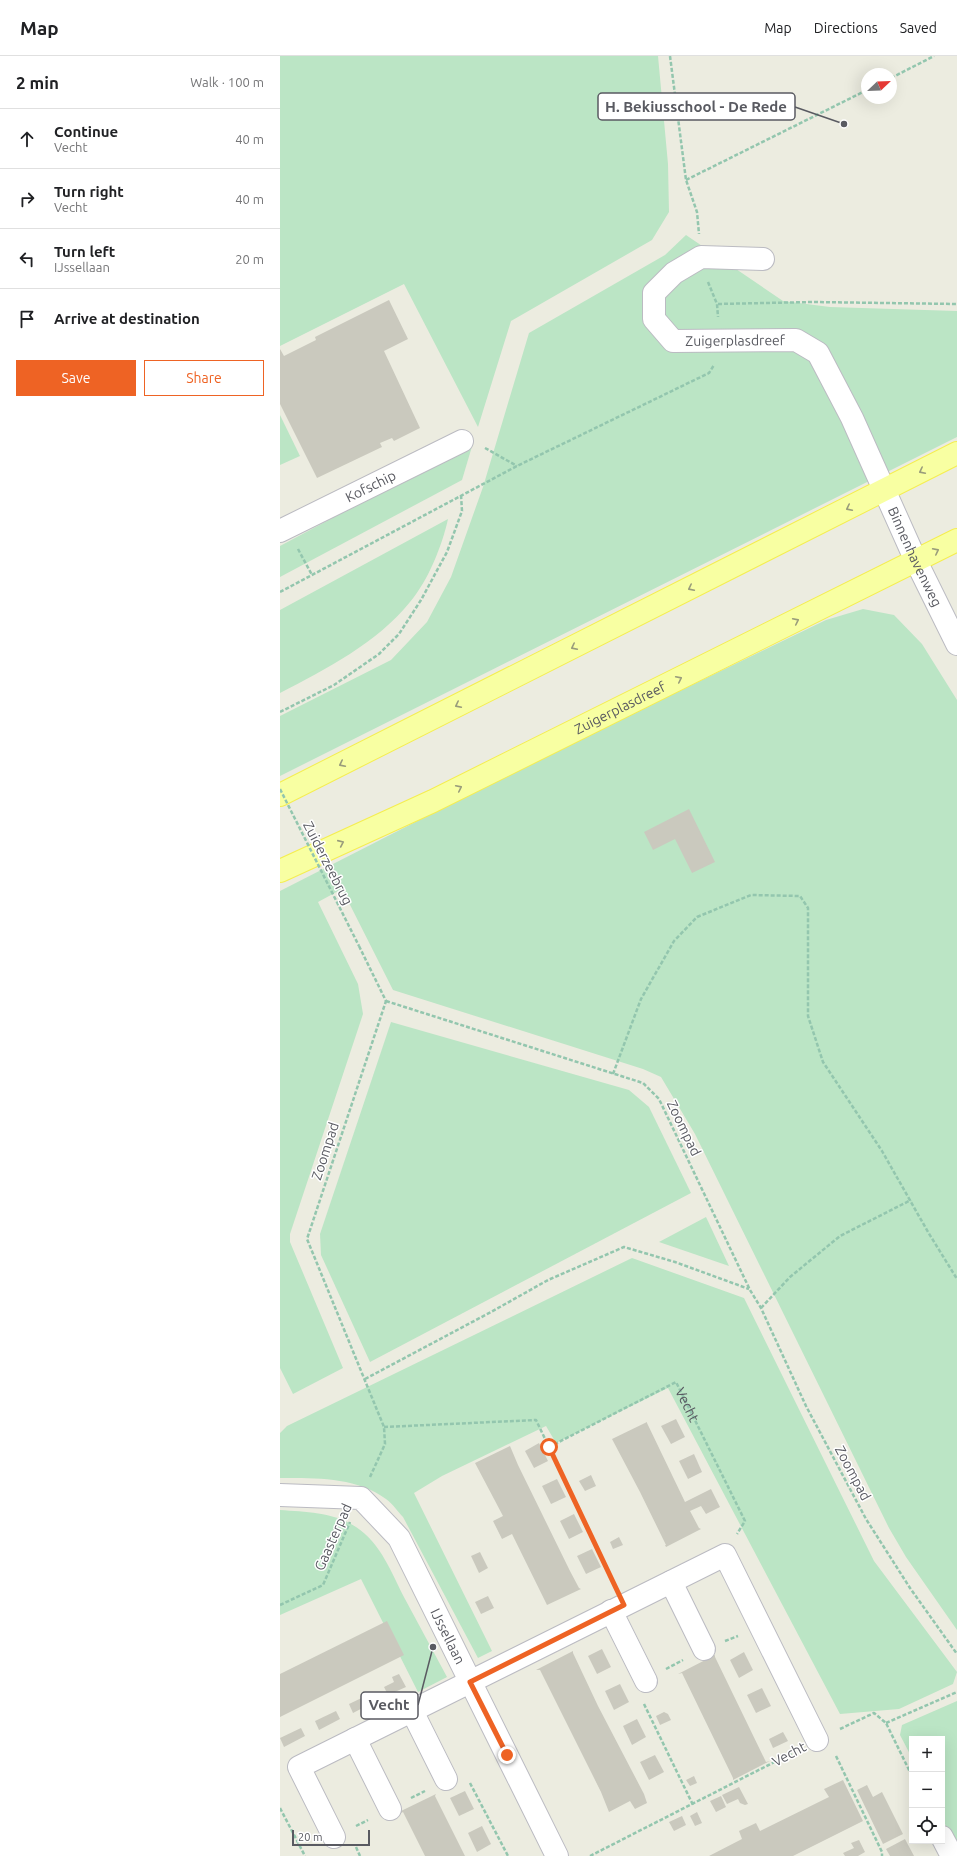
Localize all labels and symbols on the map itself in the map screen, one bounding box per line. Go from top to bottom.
north arrow [861,68,897,104]
callout: H. Bekiusschool - De Rede [598,93,795,120]
text: H. Bekiusschool - De Rede [605,98,787,115]
street label: Zuigerplasdreef [685,332,786,349]
one-way arrow [919,466,927,474]
street label: Kofschip [343,467,398,505]
one-way arrow [846,503,853,511]
street label: Binnenhavenweg [885,504,945,609]
one-way arrow [932,548,940,555]
one-way arrow [687,584,695,591]
one-way arrow [791,618,799,626]
one-way arrow [571,642,579,650]
one-way arrow [675,676,682,684]
street label: Zuigerplasdreef [572,678,669,737]
one-way arrow [455,701,463,708]
one-way arrow [339,759,347,767]
one-way arrow [455,785,462,793]
street label: Zuiderzeebrug [300,818,356,908]
one-way arrow [337,840,344,848]
street label: Zoompad [664,1098,704,1158]
street label: Zoompad [308,1120,342,1182]
street label: Vecht [672,1385,703,1425]
route start [540,1438,558,1456]
street label: Zoompad [832,1443,874,1503]
street label: Gaasterpad [311,1501,355,1573]
street label: IJssellaan [427,1606,468,1667]
callout: Vecht [361,1692,418,1719]
text: Vecht [369,1696,410,1713]
street label: Vecht [769,1738,809,1770]
route end [498,1746,516,1764]
scale bar [292,1828,370,1847]

